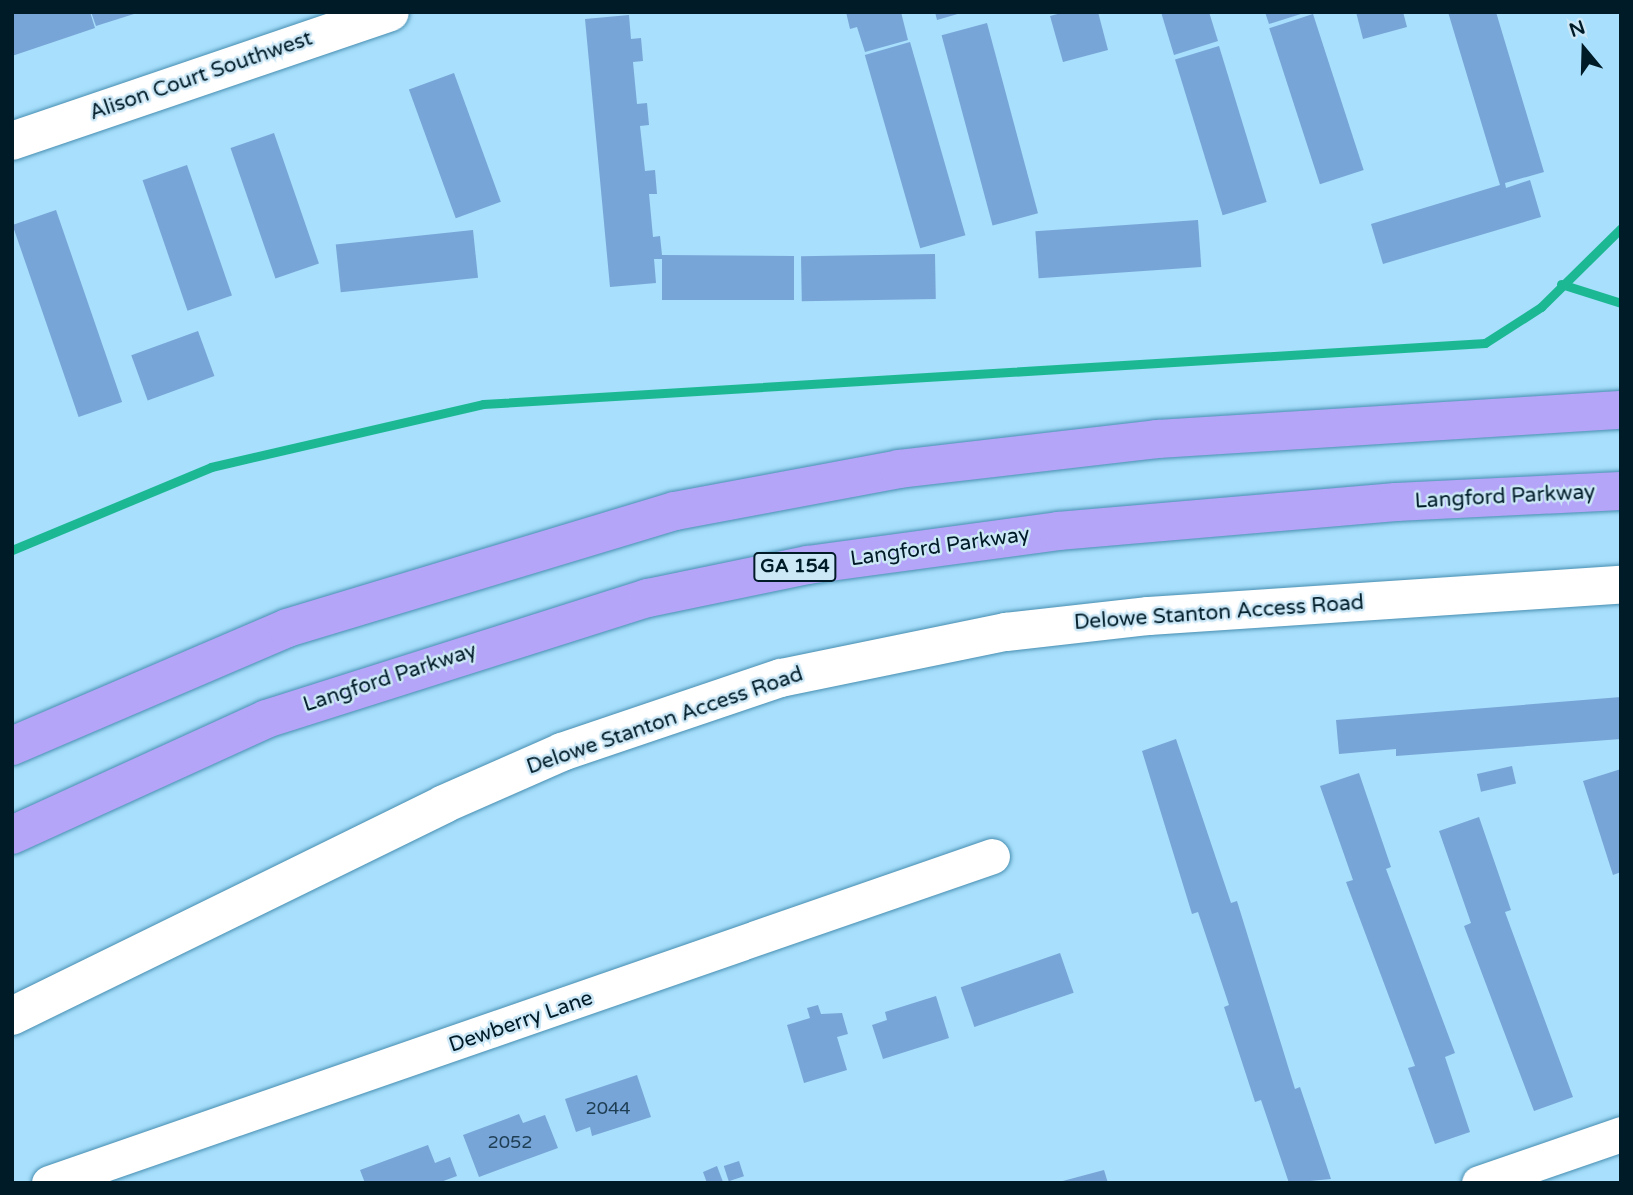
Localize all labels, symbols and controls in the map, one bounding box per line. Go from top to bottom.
north arrow [1549,14,1619,84]
text: N [1566,16,1588,42]
street label: Alison Court Southwest [86,26,316,126]
street label: Langford Parkway [1414,480,1596,514]
street label: Langford Parkway [849,522,1031,572]
road number: GA 154 [753,552,837,582]
street label: Delowe Stanton Access Road [1073,590,1365,636]
street label: Langford Parkway [300,638,480,718]
street label: Delowe Stanton Access Road [524,662,806,780]
street label: Dewberry Lane [446,986,596,1058]
house number: 2044 [585,1097,631,1119]
house number: 2052 [487,1131,533,1153]

